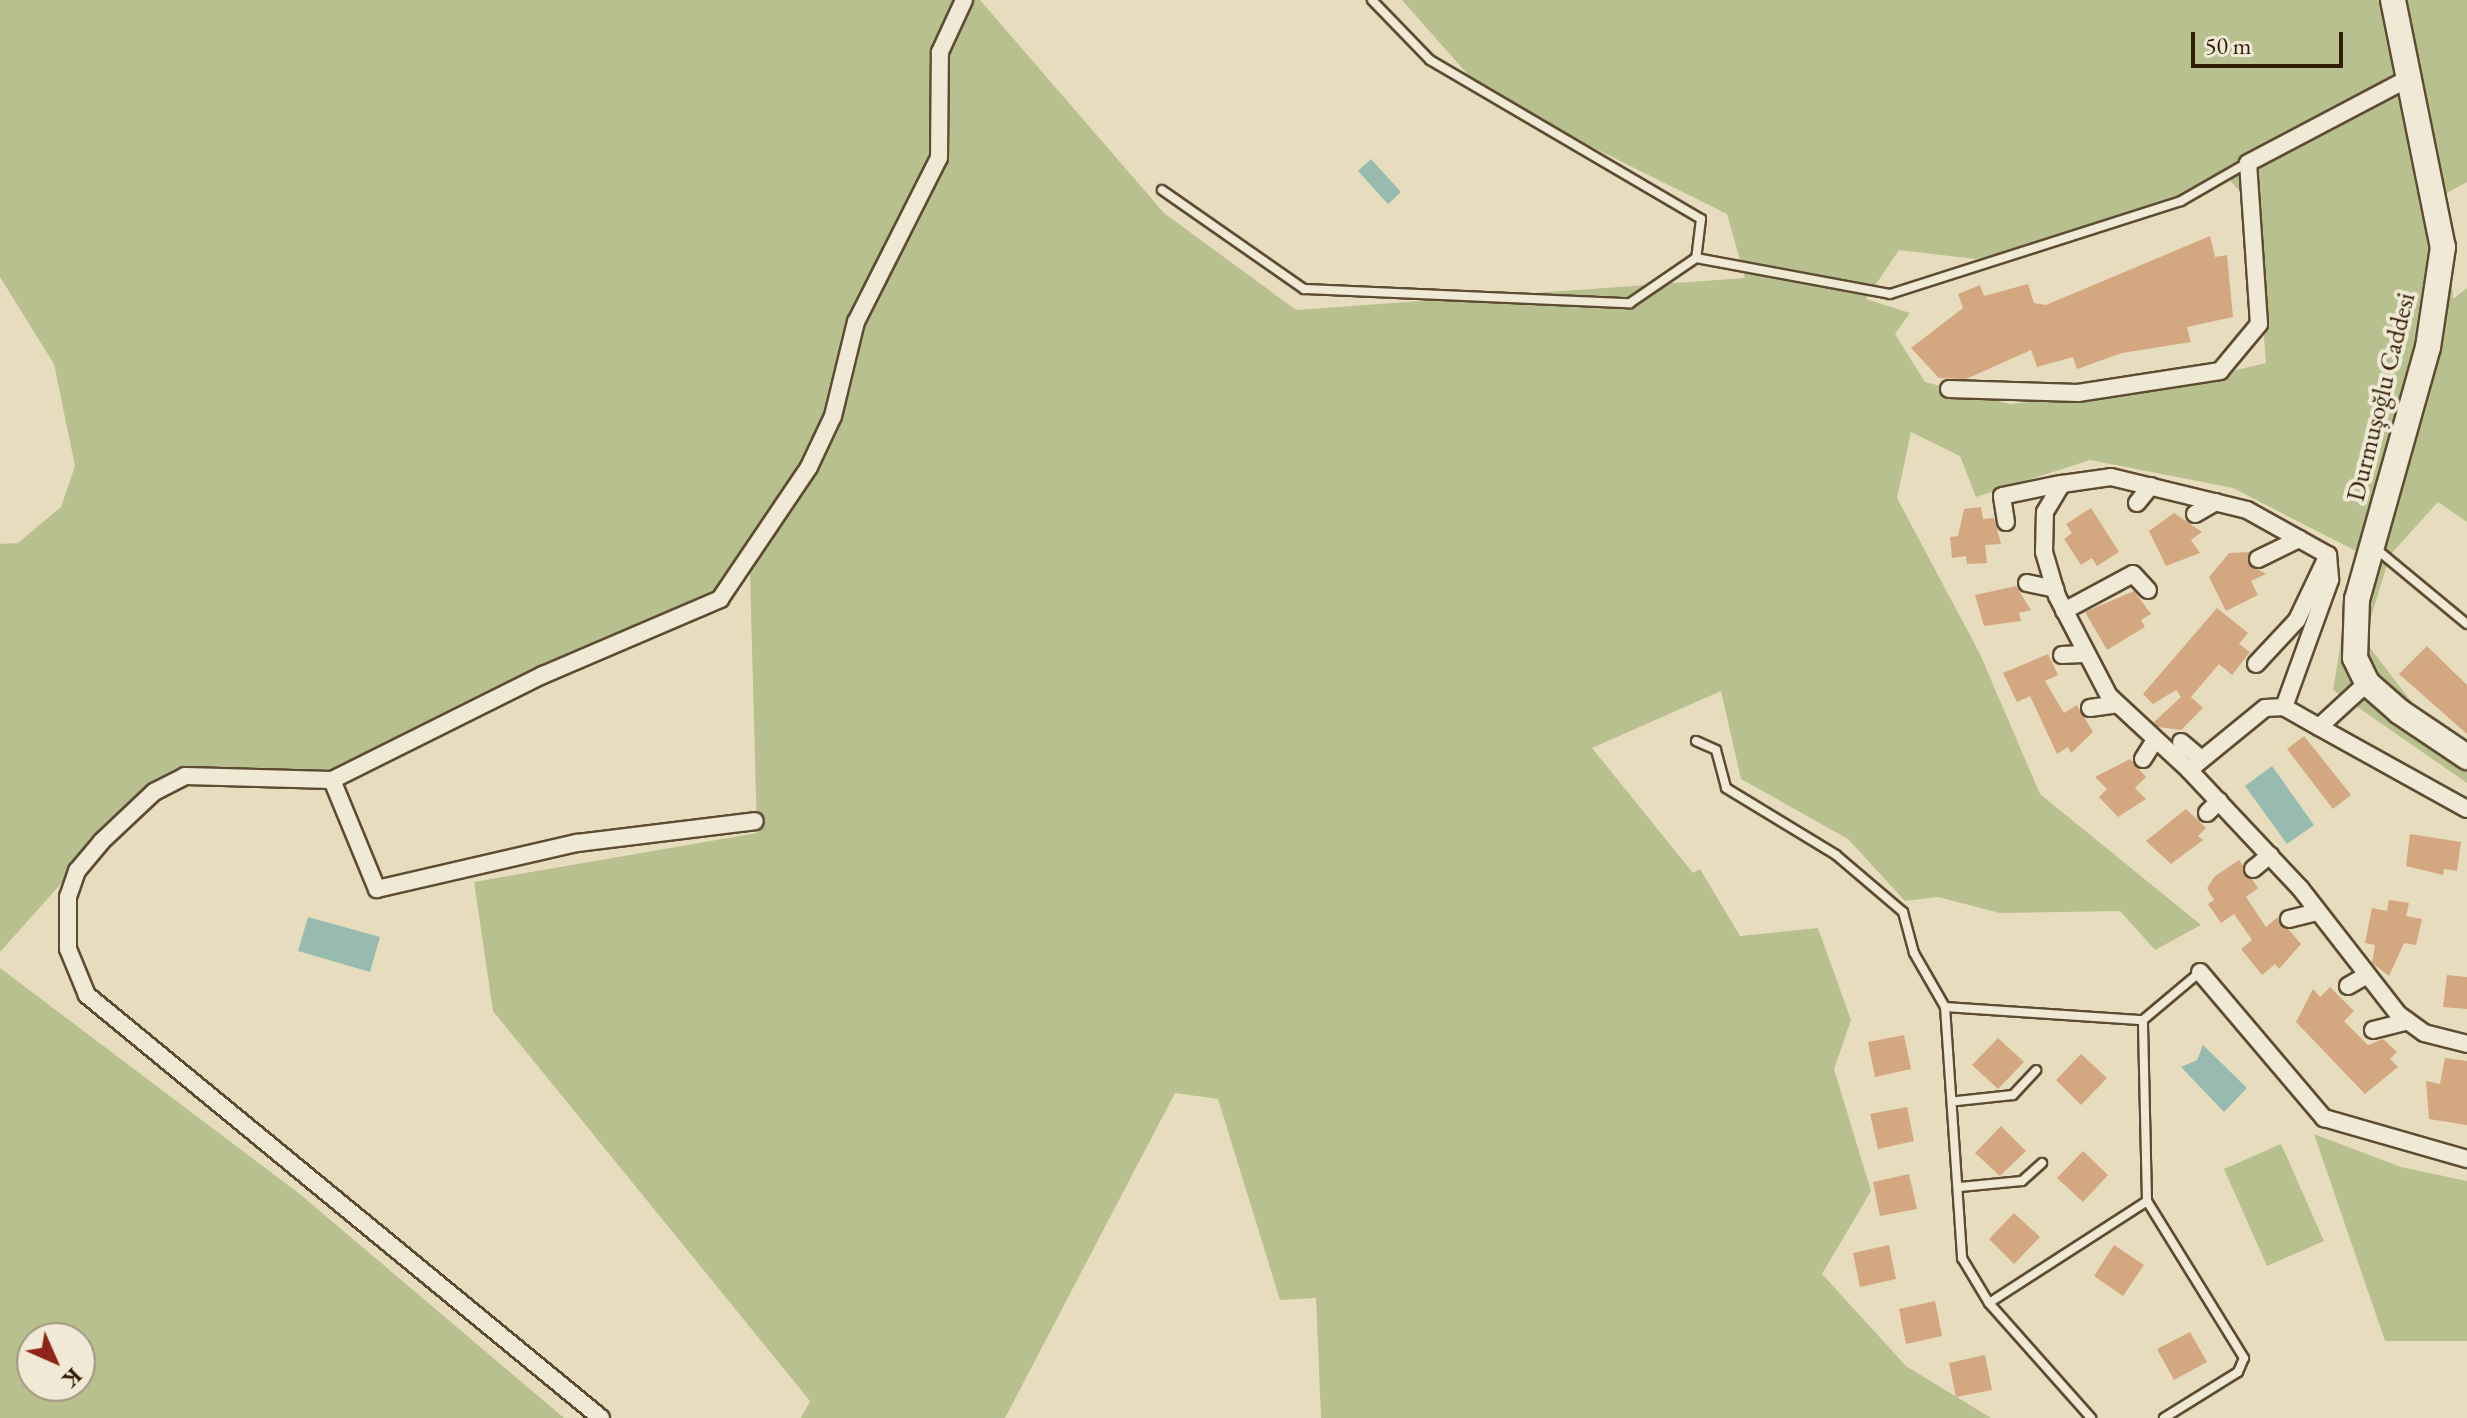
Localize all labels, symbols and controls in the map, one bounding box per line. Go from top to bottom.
scale bar [2195,16,2347,66]
text: 50 m [2205,30,2252,61]
street label: Durmuşoğlu Caddesi [2340,290,2422,504]
north arrow [16,1322,96,1402]
text: K [56,1362,88,1394]

